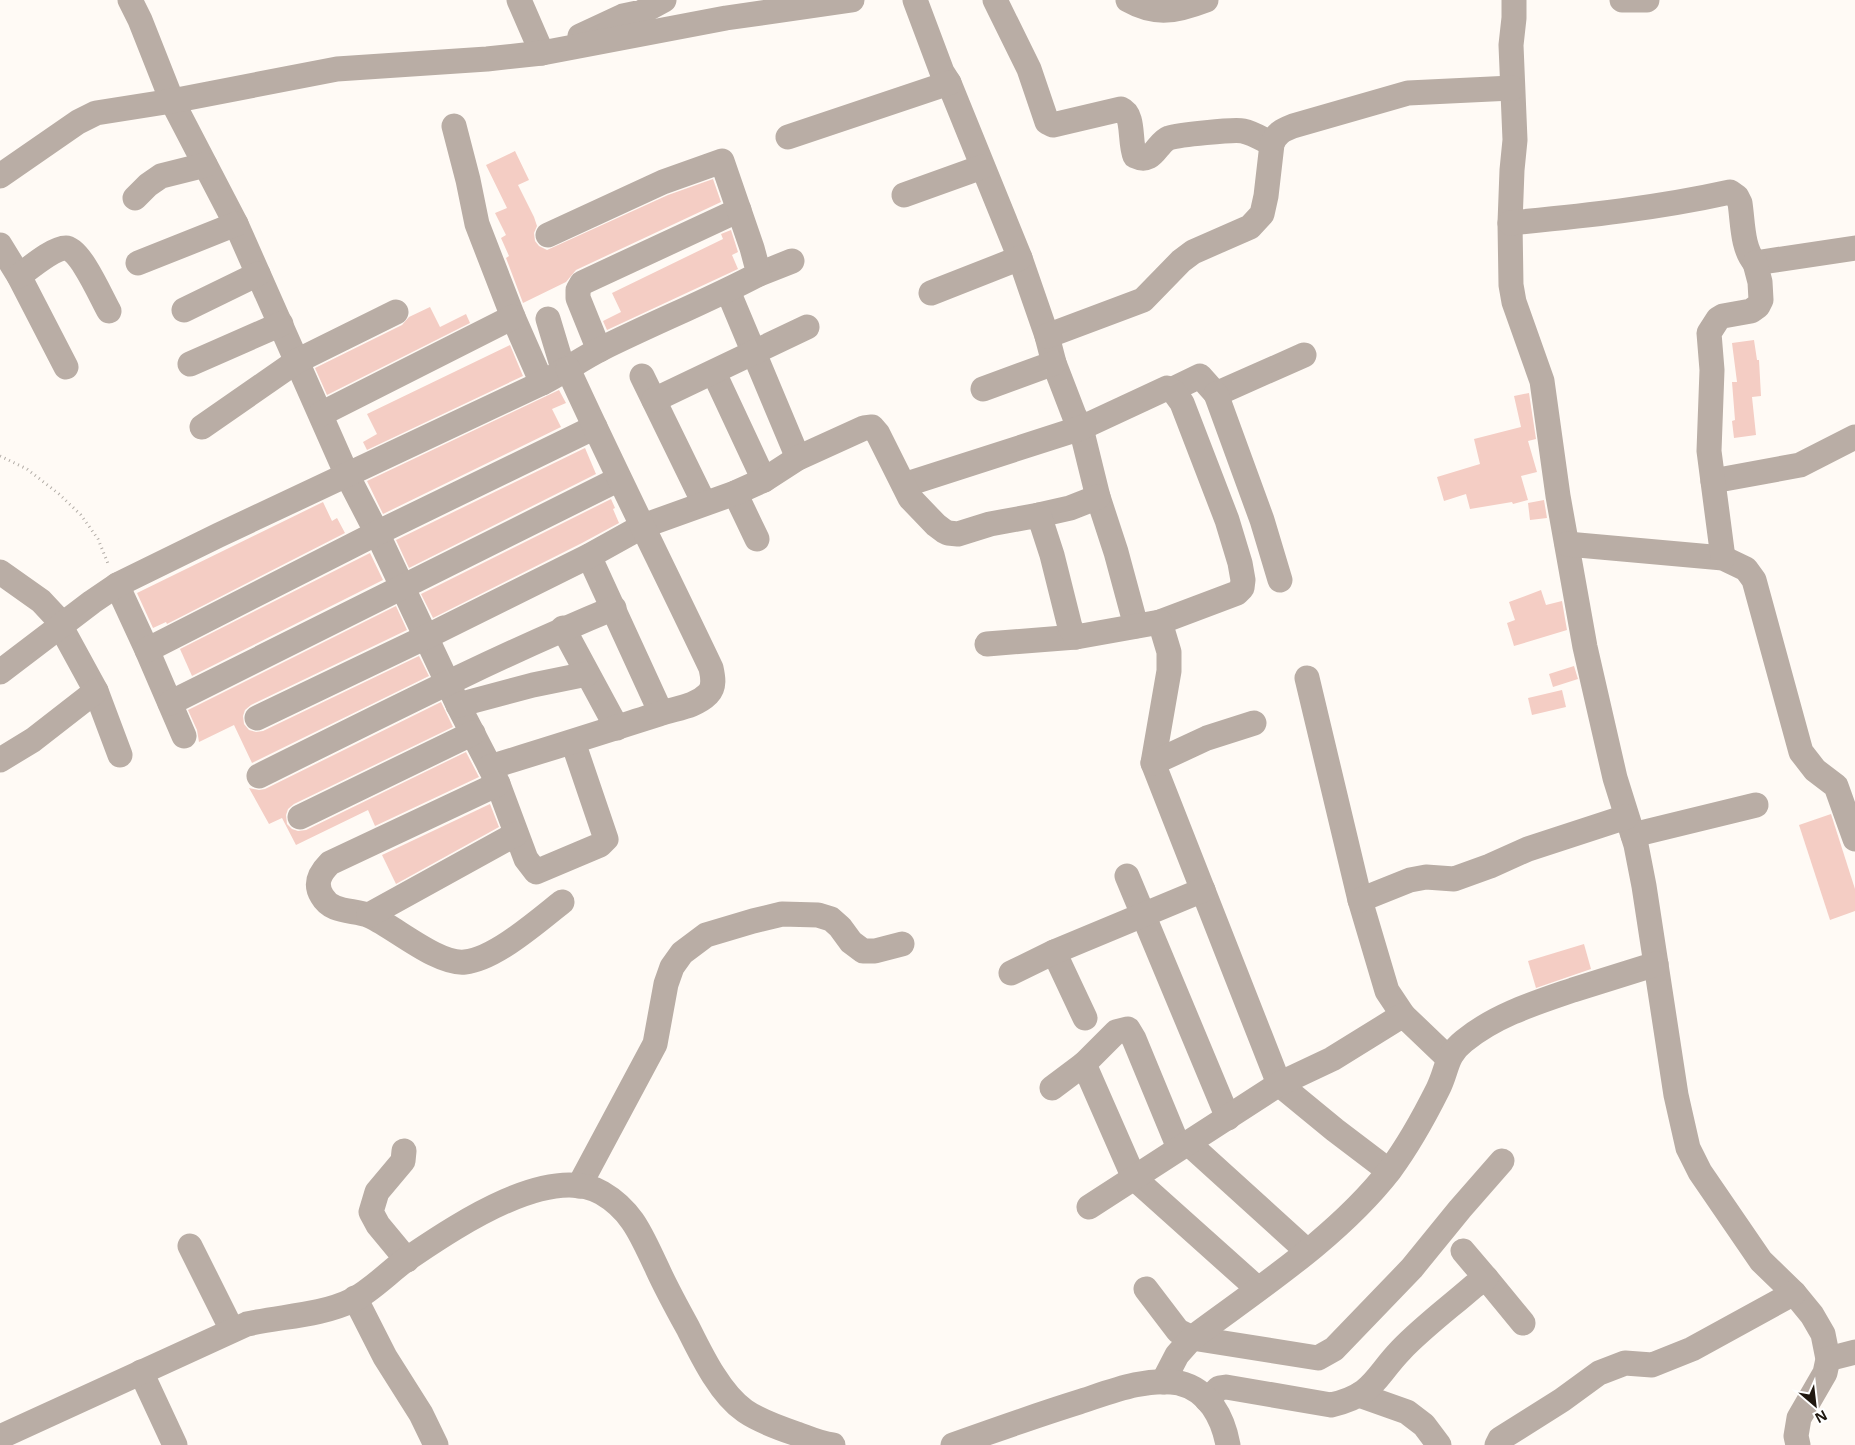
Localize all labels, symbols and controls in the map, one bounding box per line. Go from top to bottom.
north arrow [1790,1380,1840,1430]
text: N [1812,1406,1831,1428]

